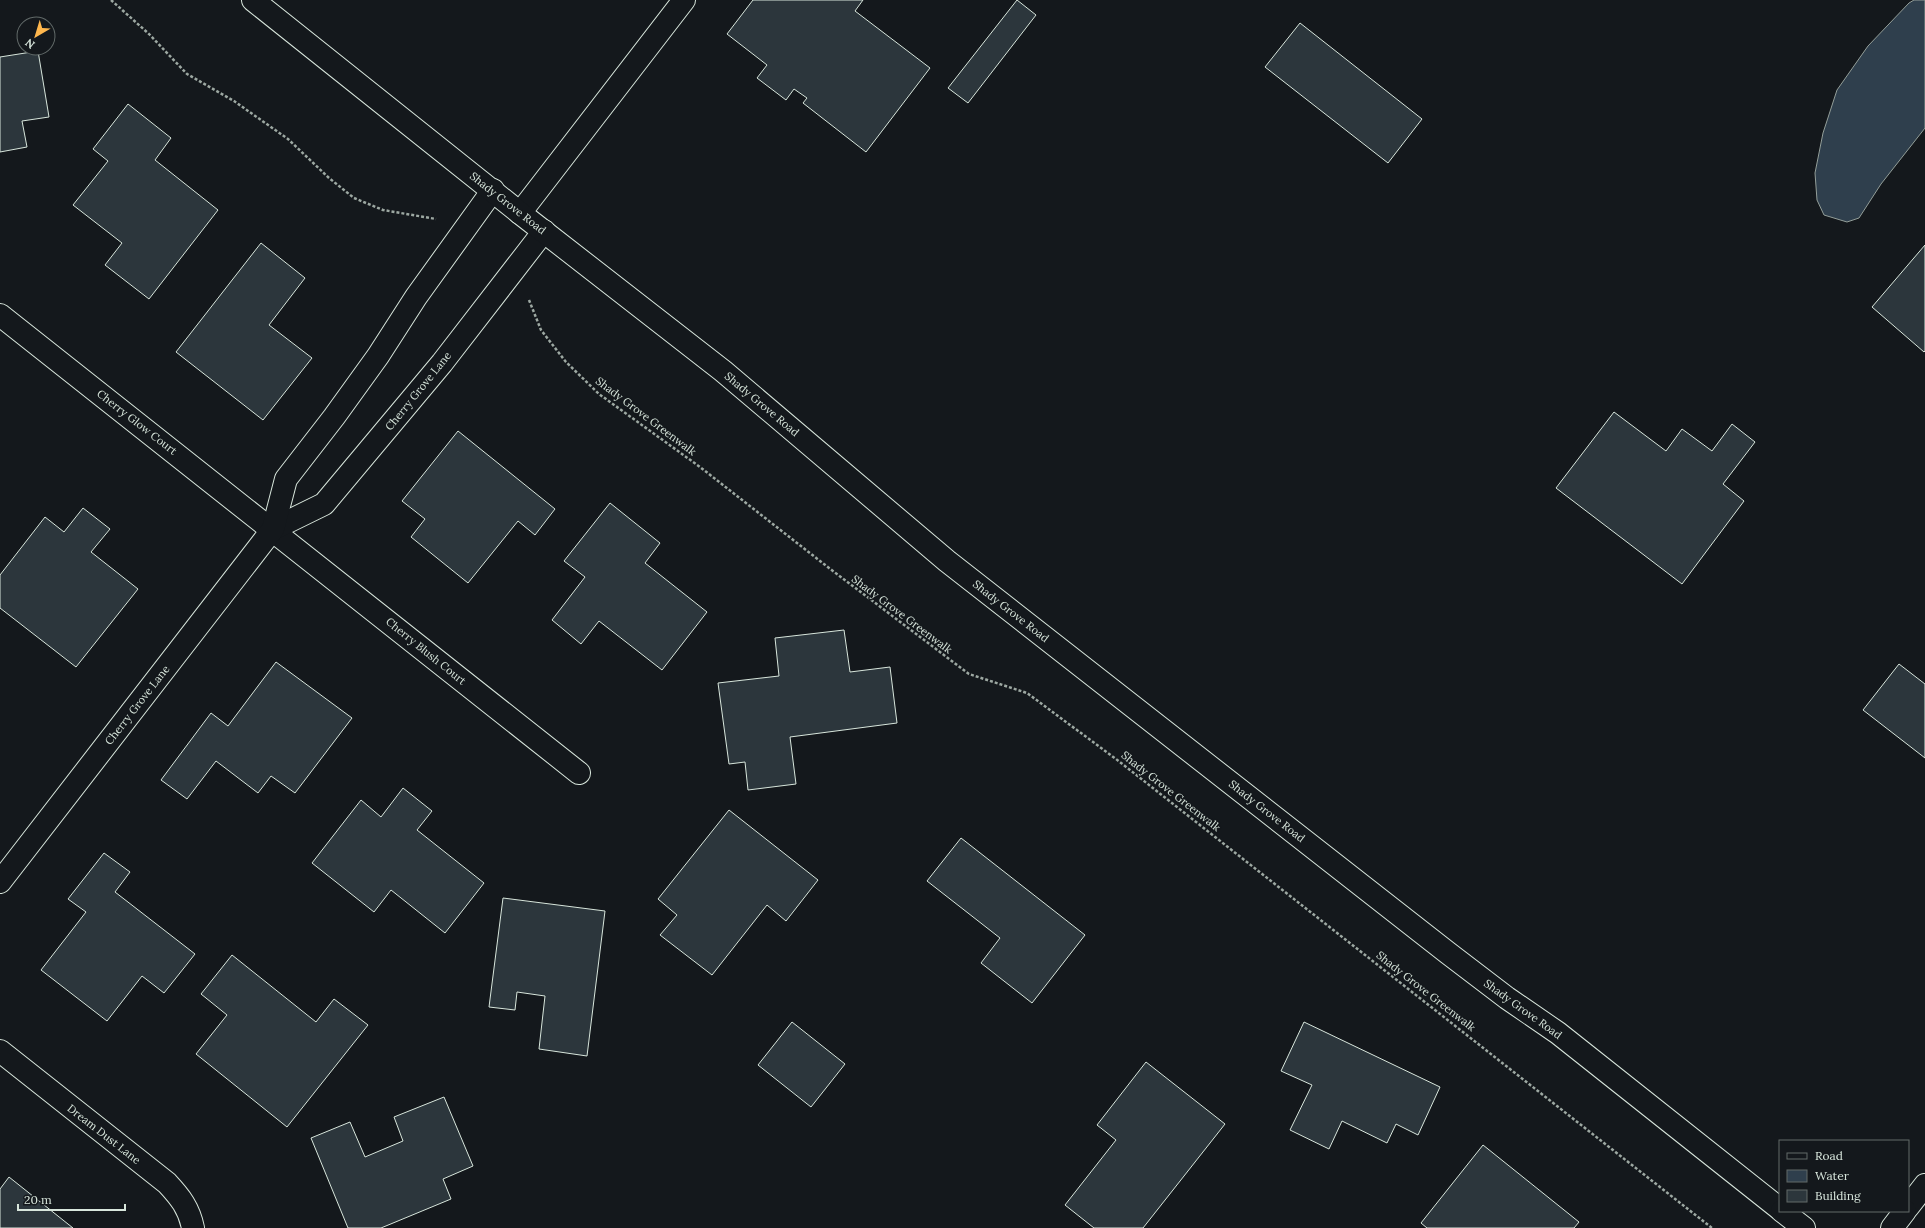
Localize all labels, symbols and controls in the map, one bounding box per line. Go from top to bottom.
north arrow [16,16,56,56]
text: N [22,35,38,52]
street label: Shady Grove Road [467,169,549,237]
street label: Cherry Grove Lane [382,349,454,433]
street label: Shady Grove Road [722,369,802,440]
street label: Shady Grove Greenwalk [593,374,699,458]
street label: Cherry Glow Court [94,386,180,458]
street label: Shady Grove Greenwalk [849,572,955,656]
street label: Shady Grove Road [970,577,1052,645]
street label: Cherry Blush Court [383,614,470,688]
street label: Cherry Grove Lane [102,662,173,748]
street label: Shady Grove Greenwalk [1119,748,1224,834]
street label: Shady Grove Road [1226,777,1308,845]
street label: Shady Grove Greenwalk [1374,948,1479,1034]
street label: Shady Grove Road [1481,976,1565,1042]
street label: Dream Dust Lane [65,1101,143,1167]
legend [1779,1140,1909,1212]
text: Road [1815,1148,1843,1163]
text: Water [1815,1168,1850,1183]
scale bar [18,1186,125,1212]
text: Building [1815,1188,1861,1203]
text: 20 m [24,1192,52,1207]

